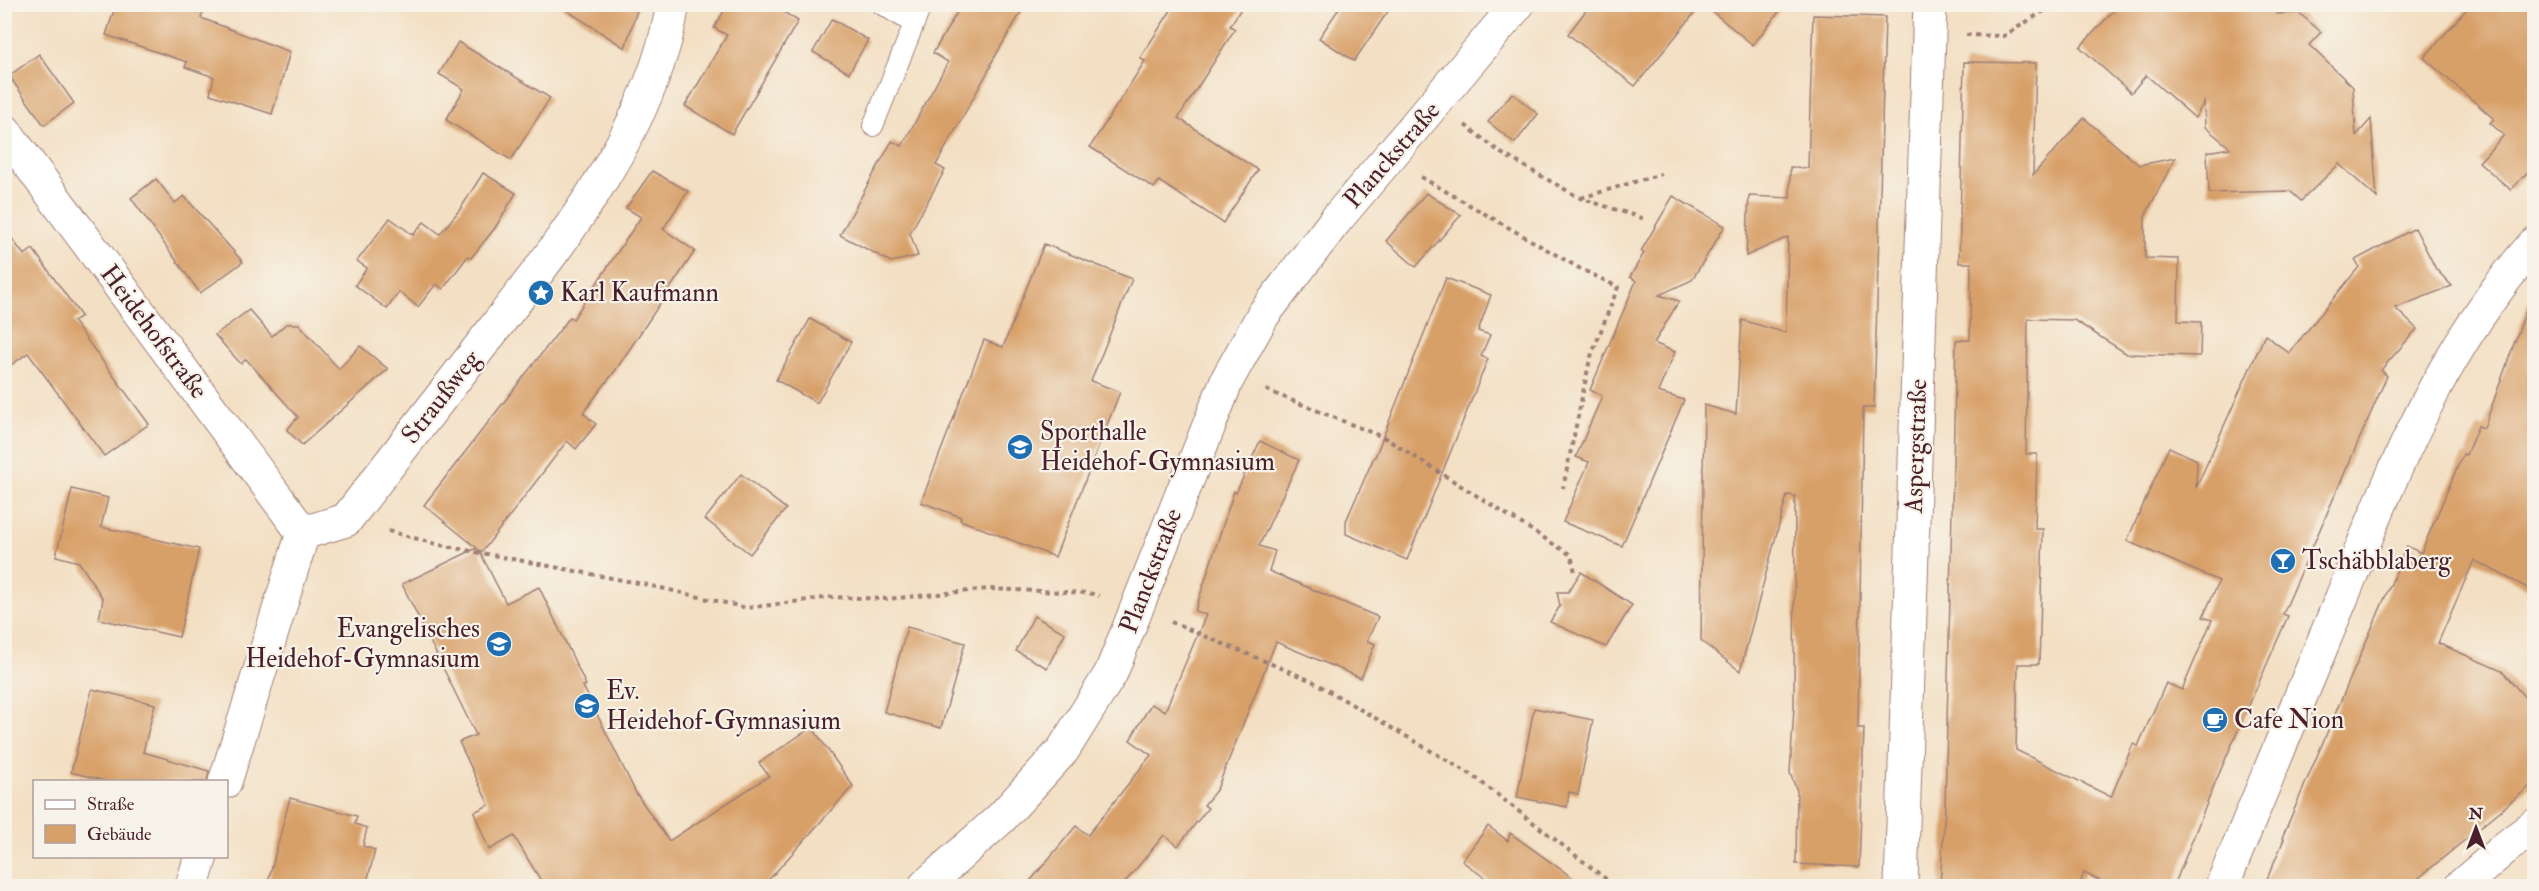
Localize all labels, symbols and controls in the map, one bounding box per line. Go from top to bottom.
street label: Planckstraße [1337,95,1447,215]
street label: Heidehofstraße [93,259,215,405]
place label: Karl Kaufmann [560,277,719,309]
place icon: Karl Kaufmann [526,278,556,308]
street label: Straußweg [395,343,488,450]
street label: Aspergstraße [1898,378,1935,515]
place label: Sporthalle Heidehof-Gymnasium [1040,416,1275,478]
school or university icon: Sporthalle Heidehof-Gymnasium [1005,432,1035,462]
street label: Planckstraße [1113,504,1189,638]
place label: Tschäbblaberg [2302,545,2452,577]
bar icon: Tschäbblaberg [2268,546,2298,576]
place label: Evangelisches Heidehof-Gymnasium [245,613,480,675]
school or university icon: Evangelisches Heidehof-Gymnasium [484,629,514,659]
place label: Ev. Heidehof-Gymnasium [606,675,841,737]
school or university icon: Ev. Heidehof-Gymnasium [572,691,602,721]
place label: Cafe Nion [2234,704,2344,736]
cafe icon: Cafe Nion [2200,705,2230,735]
legend [33,780,228,858]
text: Straße [87,793,135,816]
north arrow [2446,798,2506,858]
text: N [2468,804,2484,824]
text: Gebäude [87,823,152,846]

